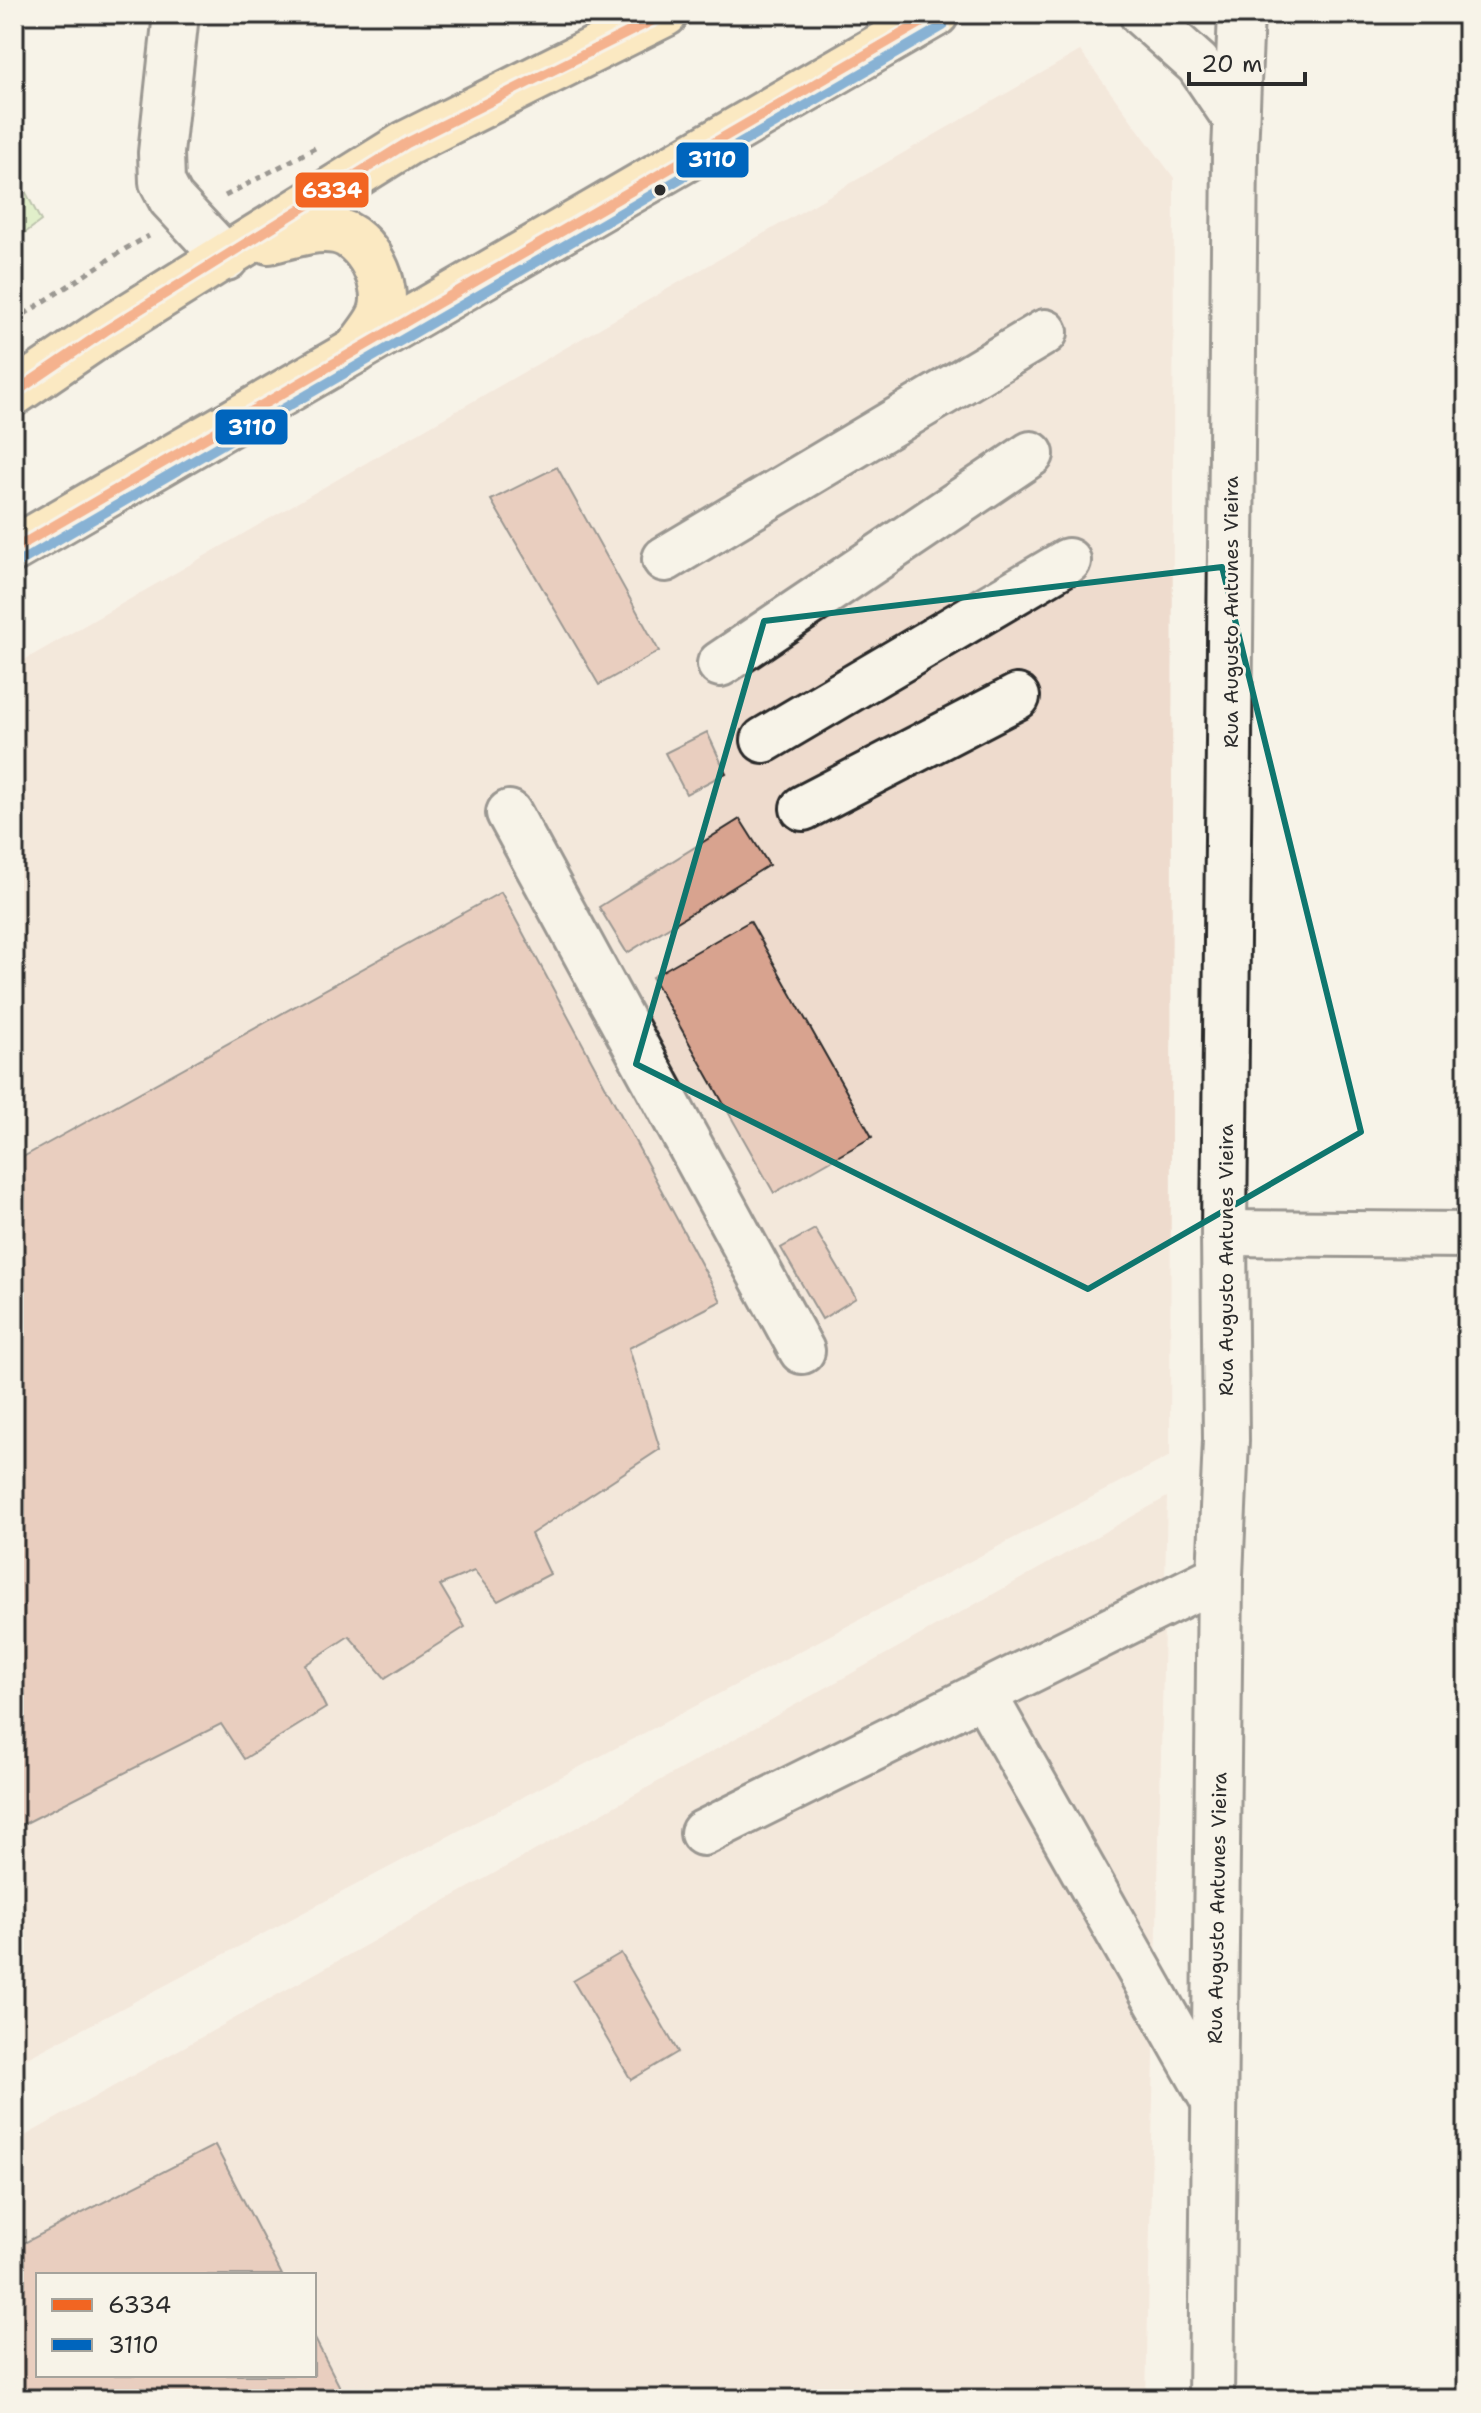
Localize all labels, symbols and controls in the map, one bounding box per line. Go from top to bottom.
scale bar [1189,36,1305,86]
text: 20 m [1201,48,1263,80]
line badge: 3110 [675,141,750,179]
text: 3110 [688,145,736,174]
line badge: 6334 [294,171,370,209]
text: 6334 [302,176,363,205]
unlabelled marker [652,182,668,198]
line badge: 3110 [214,408,289,446]
text: 3110 [228,413,276,442]
street label: Rua Augusto Antunes Vieira [1218,476,1244,748]
street label: Rua Augusto Antunes Vieira [1213,1124,1239,1396]
street label: Rua Augusto Antunes Vieira [1202,1771,1232,2044]
legend [36,2273,316,2377]
text: 6334 [108,2289,171,2321]
text: 3110 [108,2329,159,2361]

